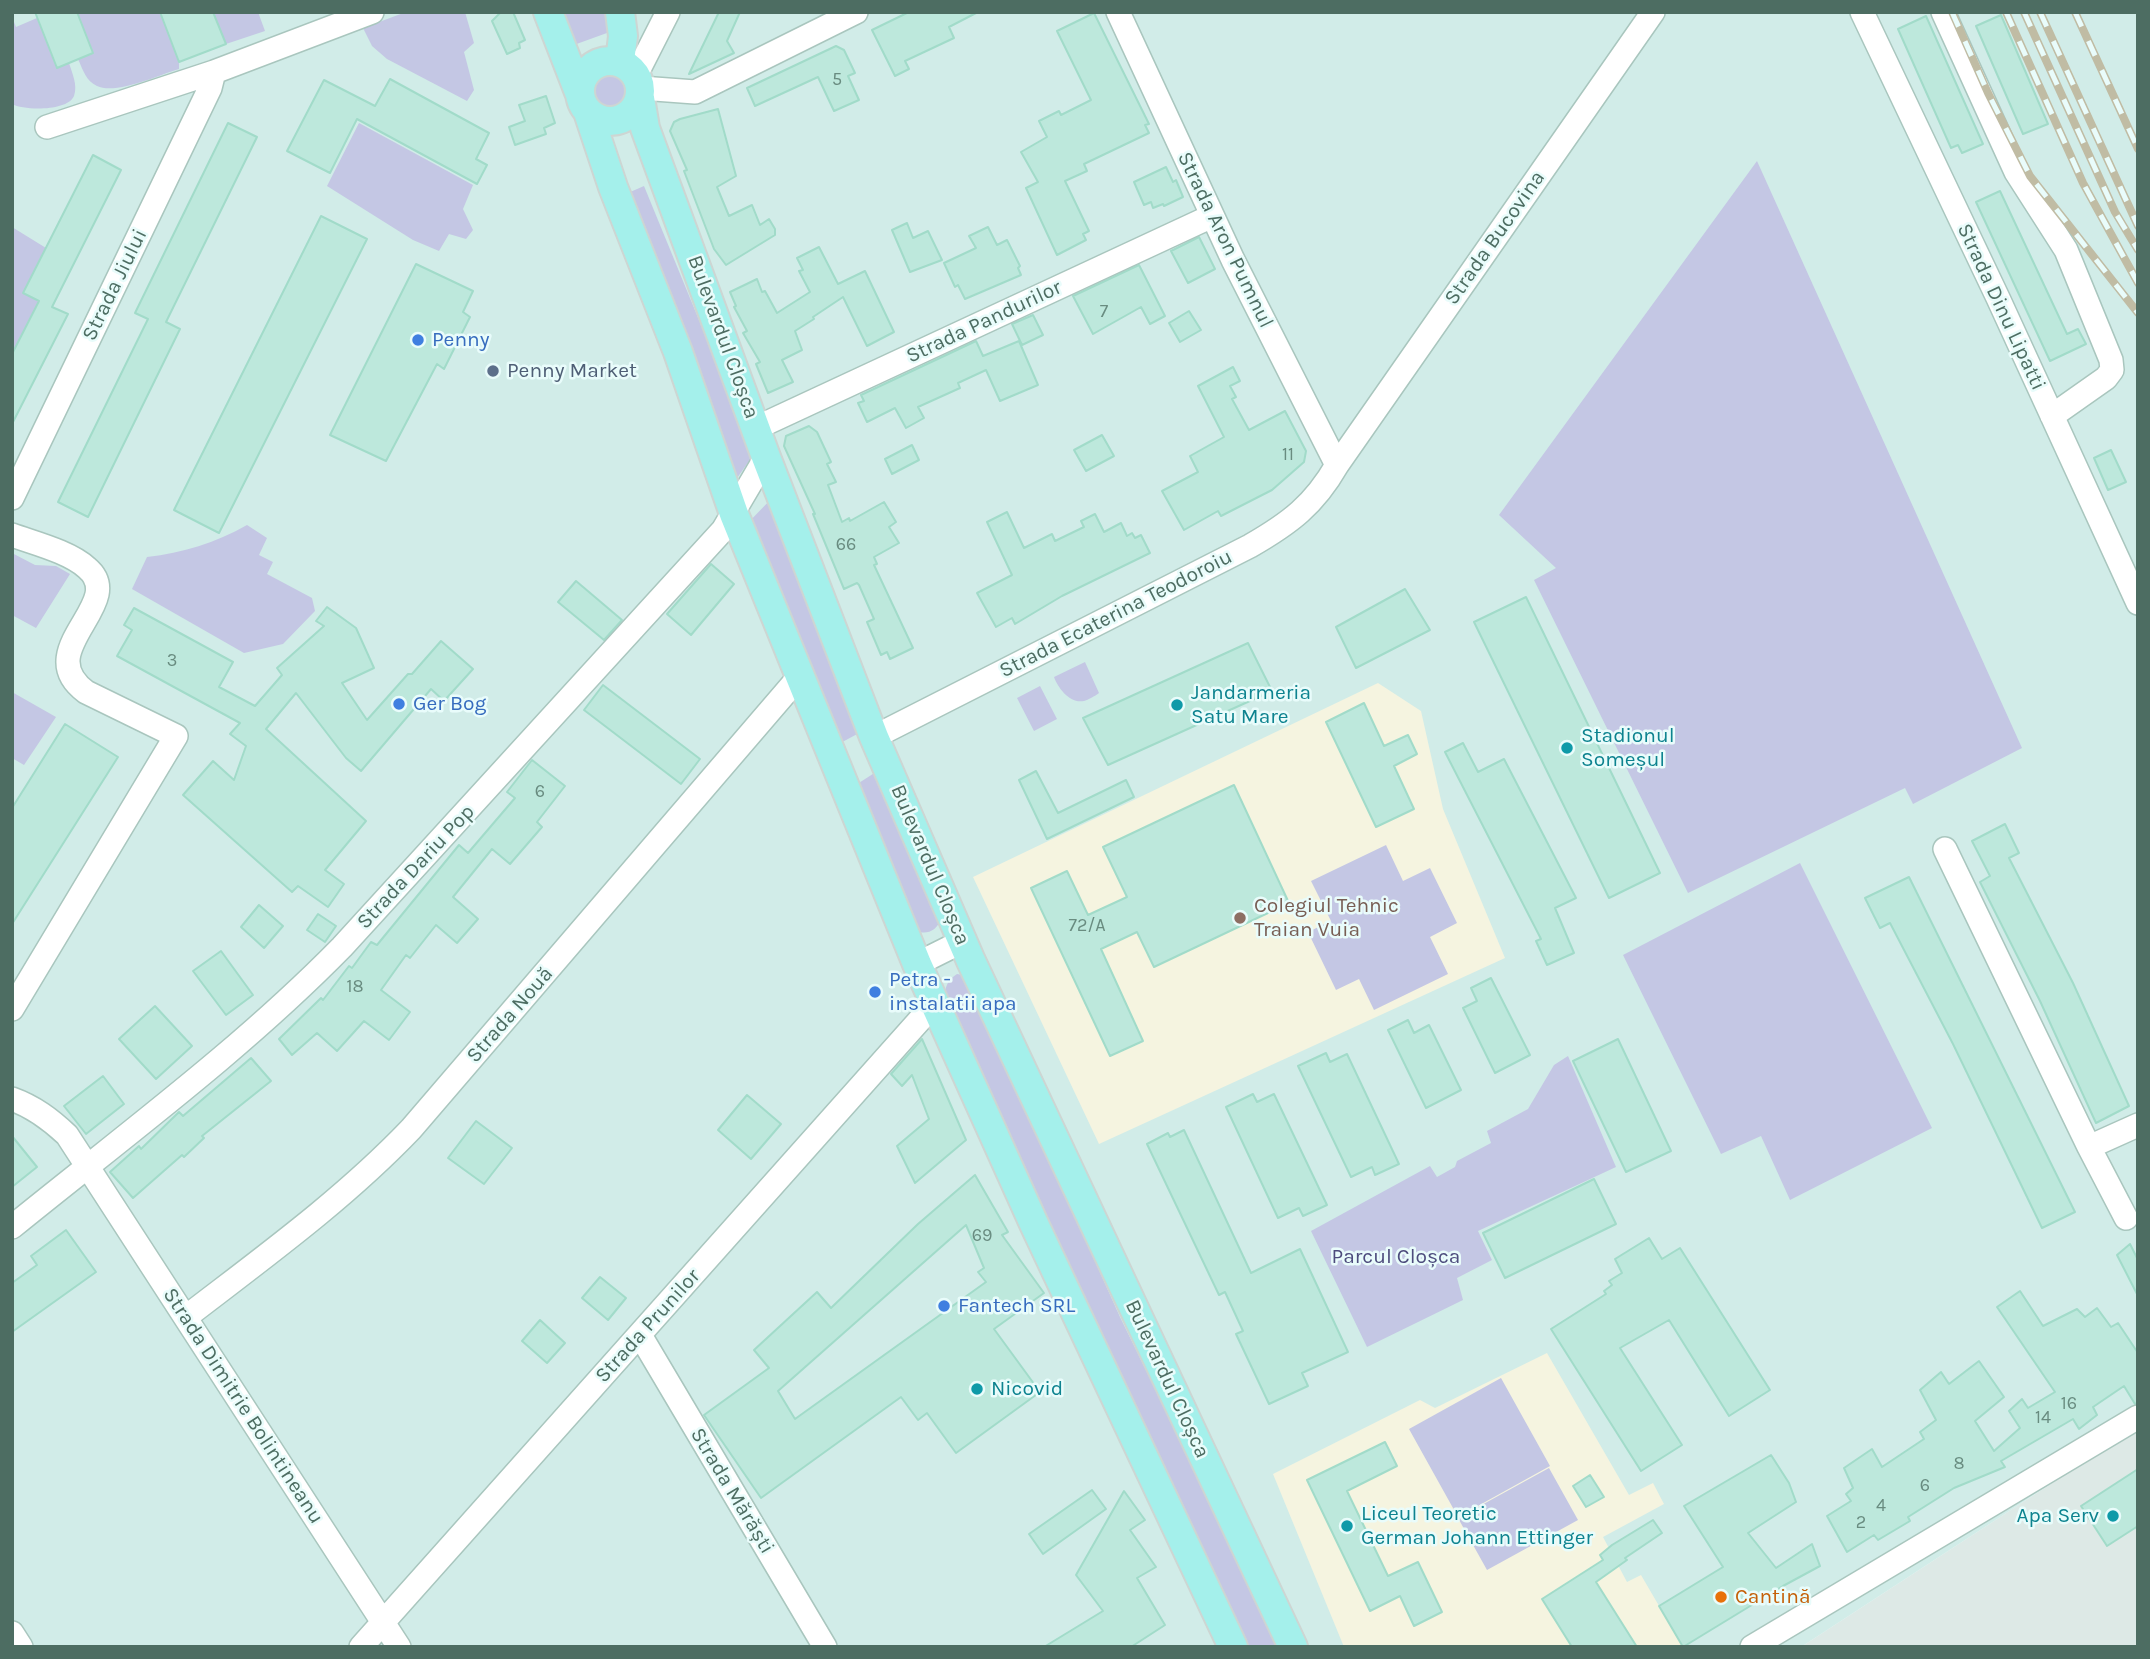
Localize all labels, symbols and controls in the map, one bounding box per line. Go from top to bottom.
house number: 5 [832,69,842,91]
street label: Strada Aron Pumnul [1171,148,1279,332]
street label: Strada Bucovina [1439,166,1551,310]
street label: Strada Dinu Lipatti [1951,220,2051,394]
street label: Strada Jiului [77,225,153,345]
street label: Bulevardul Cloșca [682,252,764,422]
street label: Strada Pandurilor [902,275,1066,369]
house number: 7 [1100,301,1108,323]
place label: Penny [432,327,490,353]
marker: Penny [410,332,426,348]
place label: Penny Market [507,358,637,384]
marker: Penny Market [485,363,501,379]
house number: 11 [1282,444,1294,466]
house number: 66 [836,534,856,556]
street label: Strada Ecaterina Teodoroiu [995,544,1237,684]
house number: 3 [167,650,177,672]
place label: Jandarmeria Satu Mare [1191,680,1311,730]
place label: Ger Bog [413,691,486,717]
marker: Ger Bog [391,696,407,712]
marker: Jandarmeria Satu Mare [1169,697,1185,713]
place label: Stadionul Someșul [1581,723,1675,773]
marker: Stadionul Someșul [1559,740,1575,756]
house number: 6 [535,781,545,803]
street label: Bulevardul Cloșca [885,781,975,949]
street label: Strada Dariu Pop [352,800,480,934]
place label: Colegiul Tehnic Traian Vuia [1254,893,1399,943]
marker: Colegiul Tehnic Traian Vuia [1232,910,1248,926]
house number: 72/A [1069,915,1105,937]
street label: Strada Nouă [462,962,558,1068]
place label: Petra - instalatii apa [889,967,1017,1017]
house number: 18 [346,976,364,998]
marker: Petra - instalatii apa [867,984,883,1000]
house number: 69 [972,1225,992,1247]
park label: Parcul Cloșca [1332,1244,1460,1270]
street label: Strada Prunilor [590,1264,706,1388]
street label: Strada Dimitrie Bolintineanu [157,1283,329,1529]
place label: Fantech SRL [958,1293,1075,1319]
street label: Bulevardul Cloșca [1119,1296,1215,1462]
marker: Fantech SRL [936,1298,952,1314]
place label: Nicovid [991,1376,1063,1402]
marker: Nicovid [969,1381,985,1397]
house number: 16 [2061,1393,2077,1415]
house number: 14 [2035,1407,2051,1429]
street label: Strada Mărăști [685,1423,779,1559]
house number: 8 [1953,1453,1965,1475]
house number: 6 [1920,1475,1930,1497]
house number: 4 [1876,1495,1886,1517]
place label: Liceul Teoretic German Johann Ettinger [1361,1501,1593,1551]
place label: Apa Serv [2016,1503,2099,1529]
marker: Apa Serv [2105,1508,2121,1524]
house number: 2 [1856,1512,1866,1534]
marker: Liceul Teoretic German Johann Ettinger [1339,1518,1355,1534]
place label: Cantină [1735,1584,1810,1610]
marker: Cantină [1713,1589,1729,1605]

